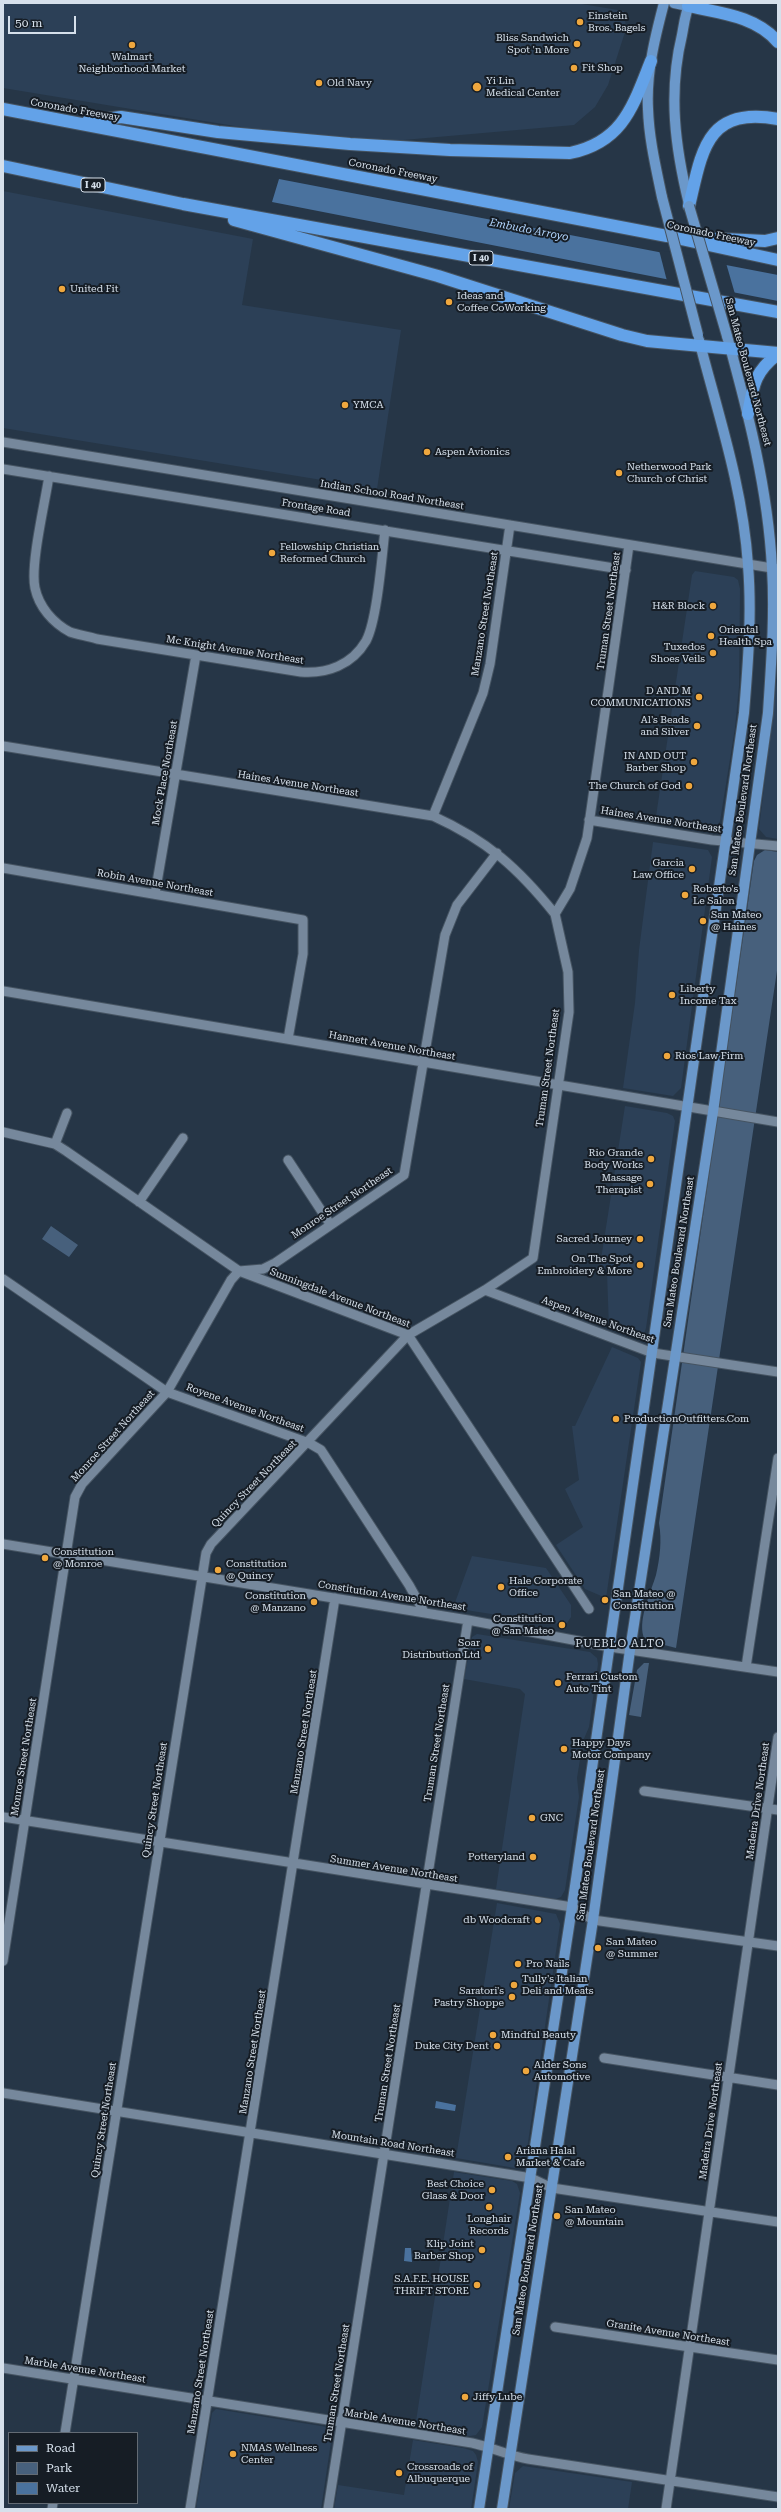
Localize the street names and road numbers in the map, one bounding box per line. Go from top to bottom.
street label: Coronado Freeway [29,96,121,124]
street label: Coronado Freeway [347,156,439,186]
road number: I 40 [81,178,105,192]
street label: Coronado Freeway [666,219,756,249]
road number: I 40 [469,251,493,265]
street label: San Mateo Boulevard Northeast [722,297,774,447]
street label: Indian School Road Northeast [319,478,465,512]
street label: Frontage Road [281,497,351,519]
street label: Manzano Street Northeast [469,551,501,677]
street label: Truman Street Northeast [595,551,623,671]
street label: Mc Knight Avenue Northeast [165,633,305,667]
street label: Mock Place Northeast [150,720,180,826]
street label: San Mateo Boulevard Northeast [726,724,760,876]
street label: Haines Avenue Northeast [237,769,359,799]
street label: Haines Avenue Northeast [600,805,722,835]
street label: Robin Avenue Northeast [96,867,214,899]
street label: Truman Street Northeast [534,1008,562,1128]
street label: Hannett Avenue Northeast [328,1029,456,1063]
street label: Monroe Street Northeast [289,1165,395,1241]
street label: San Mateo Boulevard Northeast [661,1176,697,1328]
street label: Sunningdale Avenue Northeast [268,1266,412,1330]
street label: Aspen Avenue Northeast [540,1294,656,1346]
street label: Royene Avenue Northeast [184,1381,306,1435]
street label: Monroe Street Northeast [69,1388,157,1484]
street label: Quincy Street Northeast [209,1438,299,1530]
street label: Constitution Avenue Northeast [317,1578,467,1614]
street label: Manzano Street Northeast [288,1669,320,1795]
street label: Truman Street Northeast [422,1683,452,1803]
street label: Monroe Street Northeast [9,1697,39,1817]
street label: Quincy Street Northeast [140,1741,170,1859]
street label: Madeira Drive Northeast [744,1742,772,1860]
street label: San Mateo Boulevard Northeast [574,1769,608,1921]
street label: Summer Avenue Northeast [329,1853,459,1885]
street label: Manzano Street Northeast [237,1989,269,2115]
street label: Truman Street Northeast [373,2003,403,2123]
street label: Quincy Street Northeast [89,2061,119,2179]
street label: Madeira Drive Northeast [697,2062,725,2180]
street label: Mountain Road Northeast [331,2128,455,2160]
street label: San Mateo Boulevard Northeast [510,2184,546,2336]
street label: Manzano Street Northeast [185,2309,217,2435]
street label: Granite Avenue Northeast [605,2317,731,2349]
street label: Truman Street Northeast [322,2323,352,2443]
street label: Marble Avenue Northeast [23,2354,147,2386]
street label: Marble Avenue Northeast [343,2406,467,2438]

